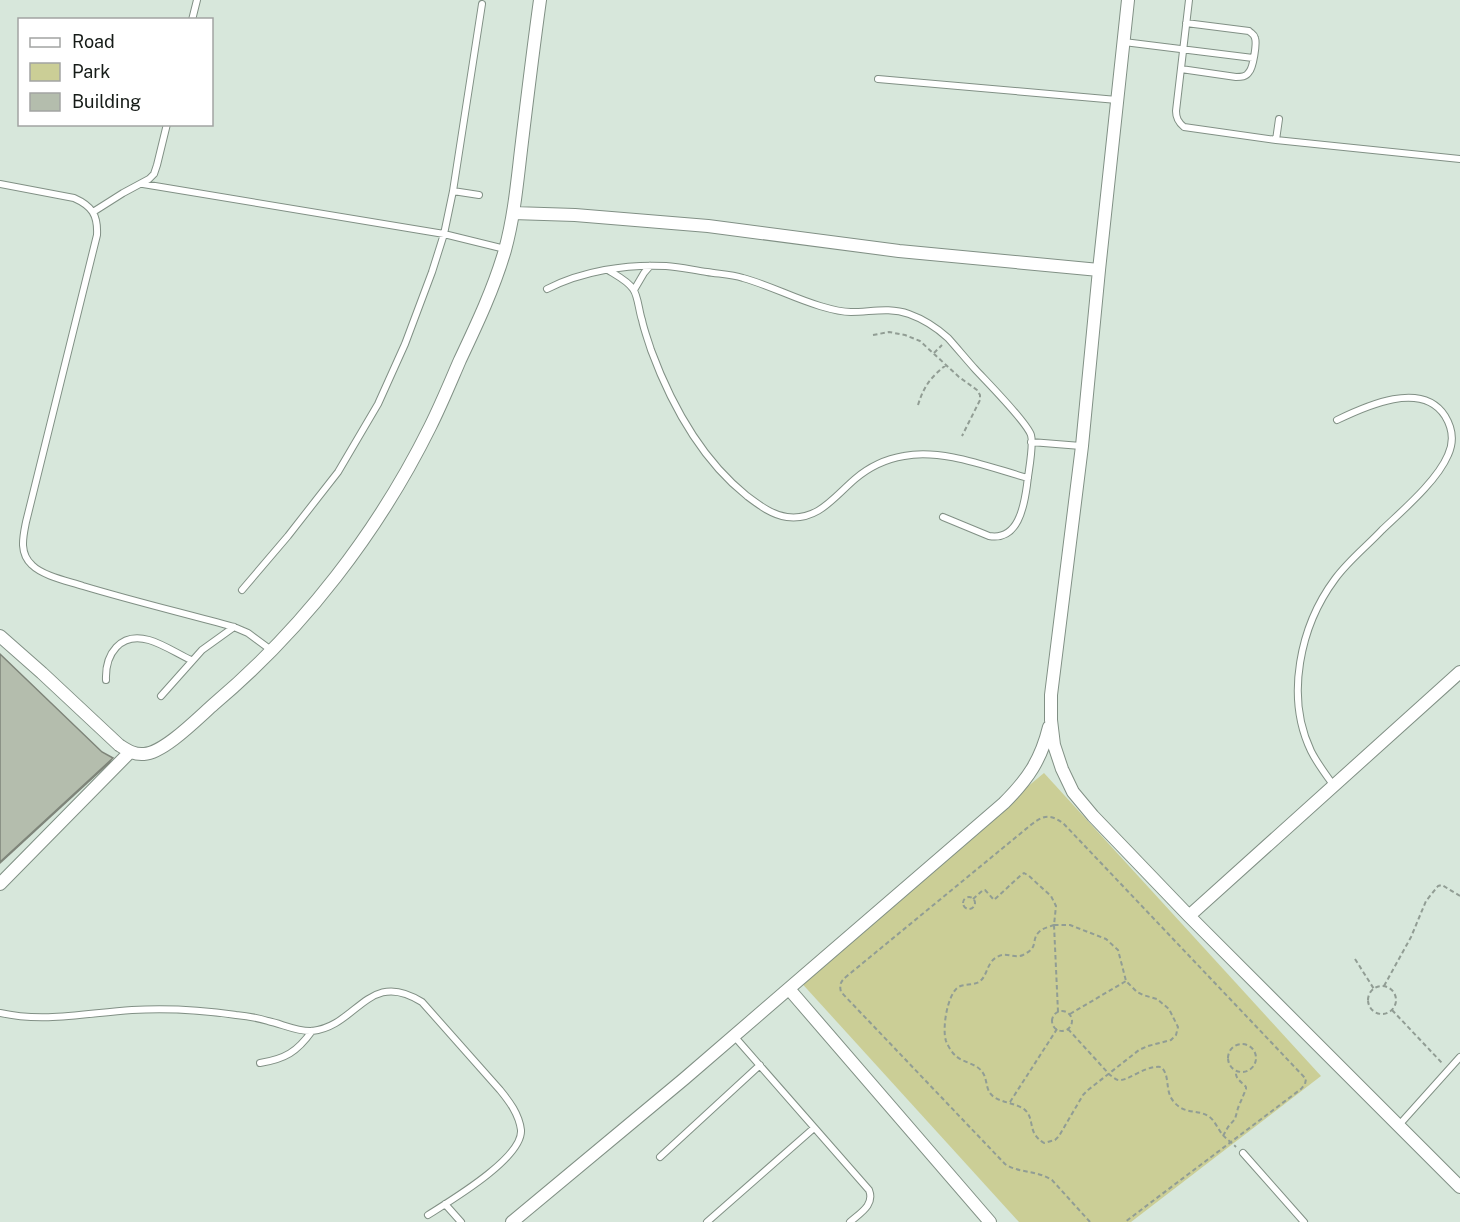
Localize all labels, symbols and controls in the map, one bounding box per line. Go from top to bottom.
legend [18,18,213,126]
text: Road [72,31,115,52]
text: Park [72,61,110,82]
text: Building [72,91,141,112]

